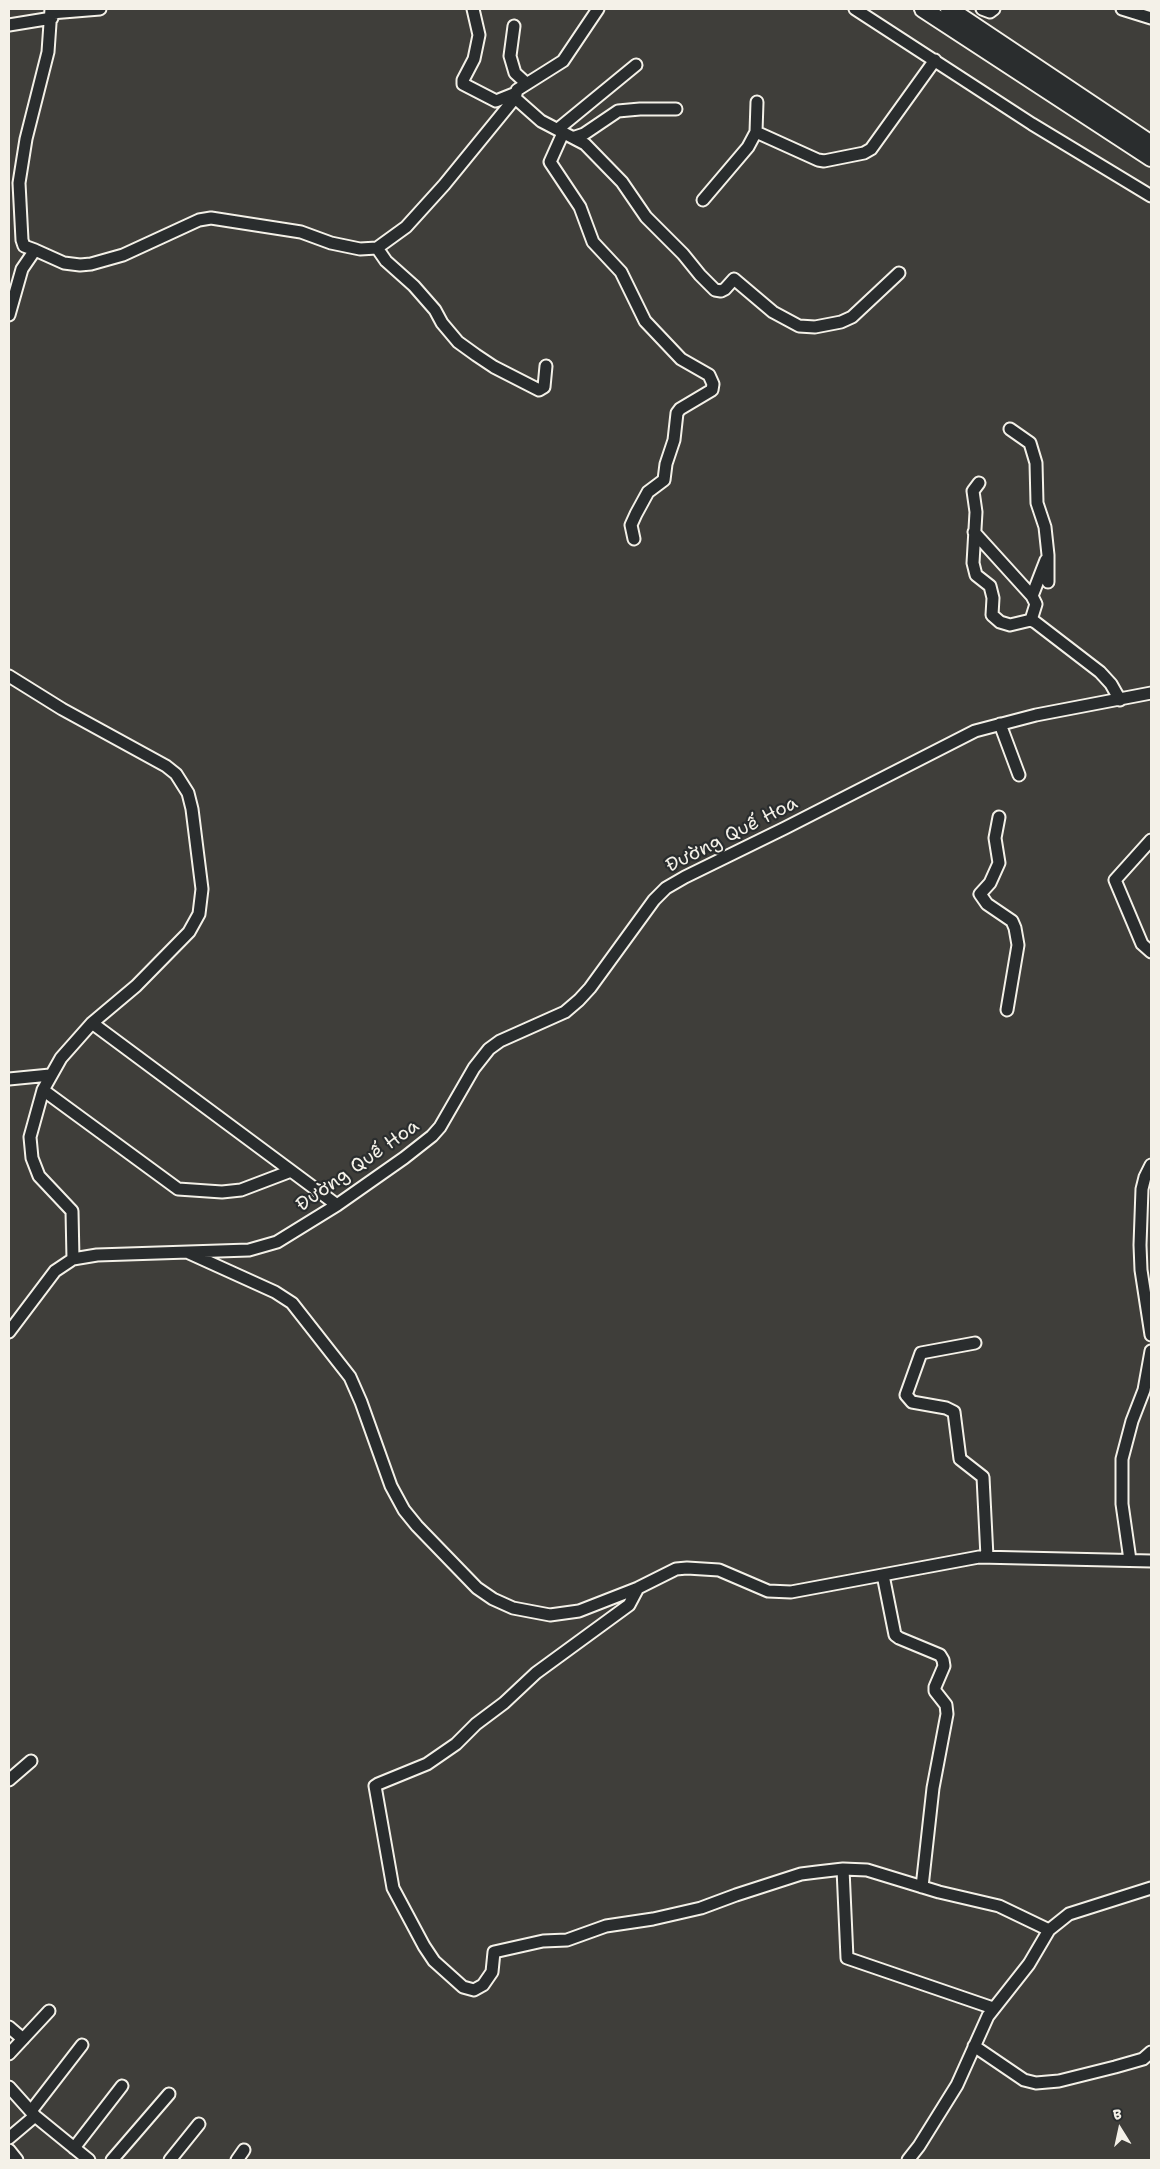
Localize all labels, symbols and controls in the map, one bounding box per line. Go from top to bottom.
street label: Đường Quế Hoa [662,792,802,878]
street label: Đường Quế Hoa [292,1115,424,1217]
north arrow [1095,2104,1145,2154]
text: B [1112,2105,1123,2124]

